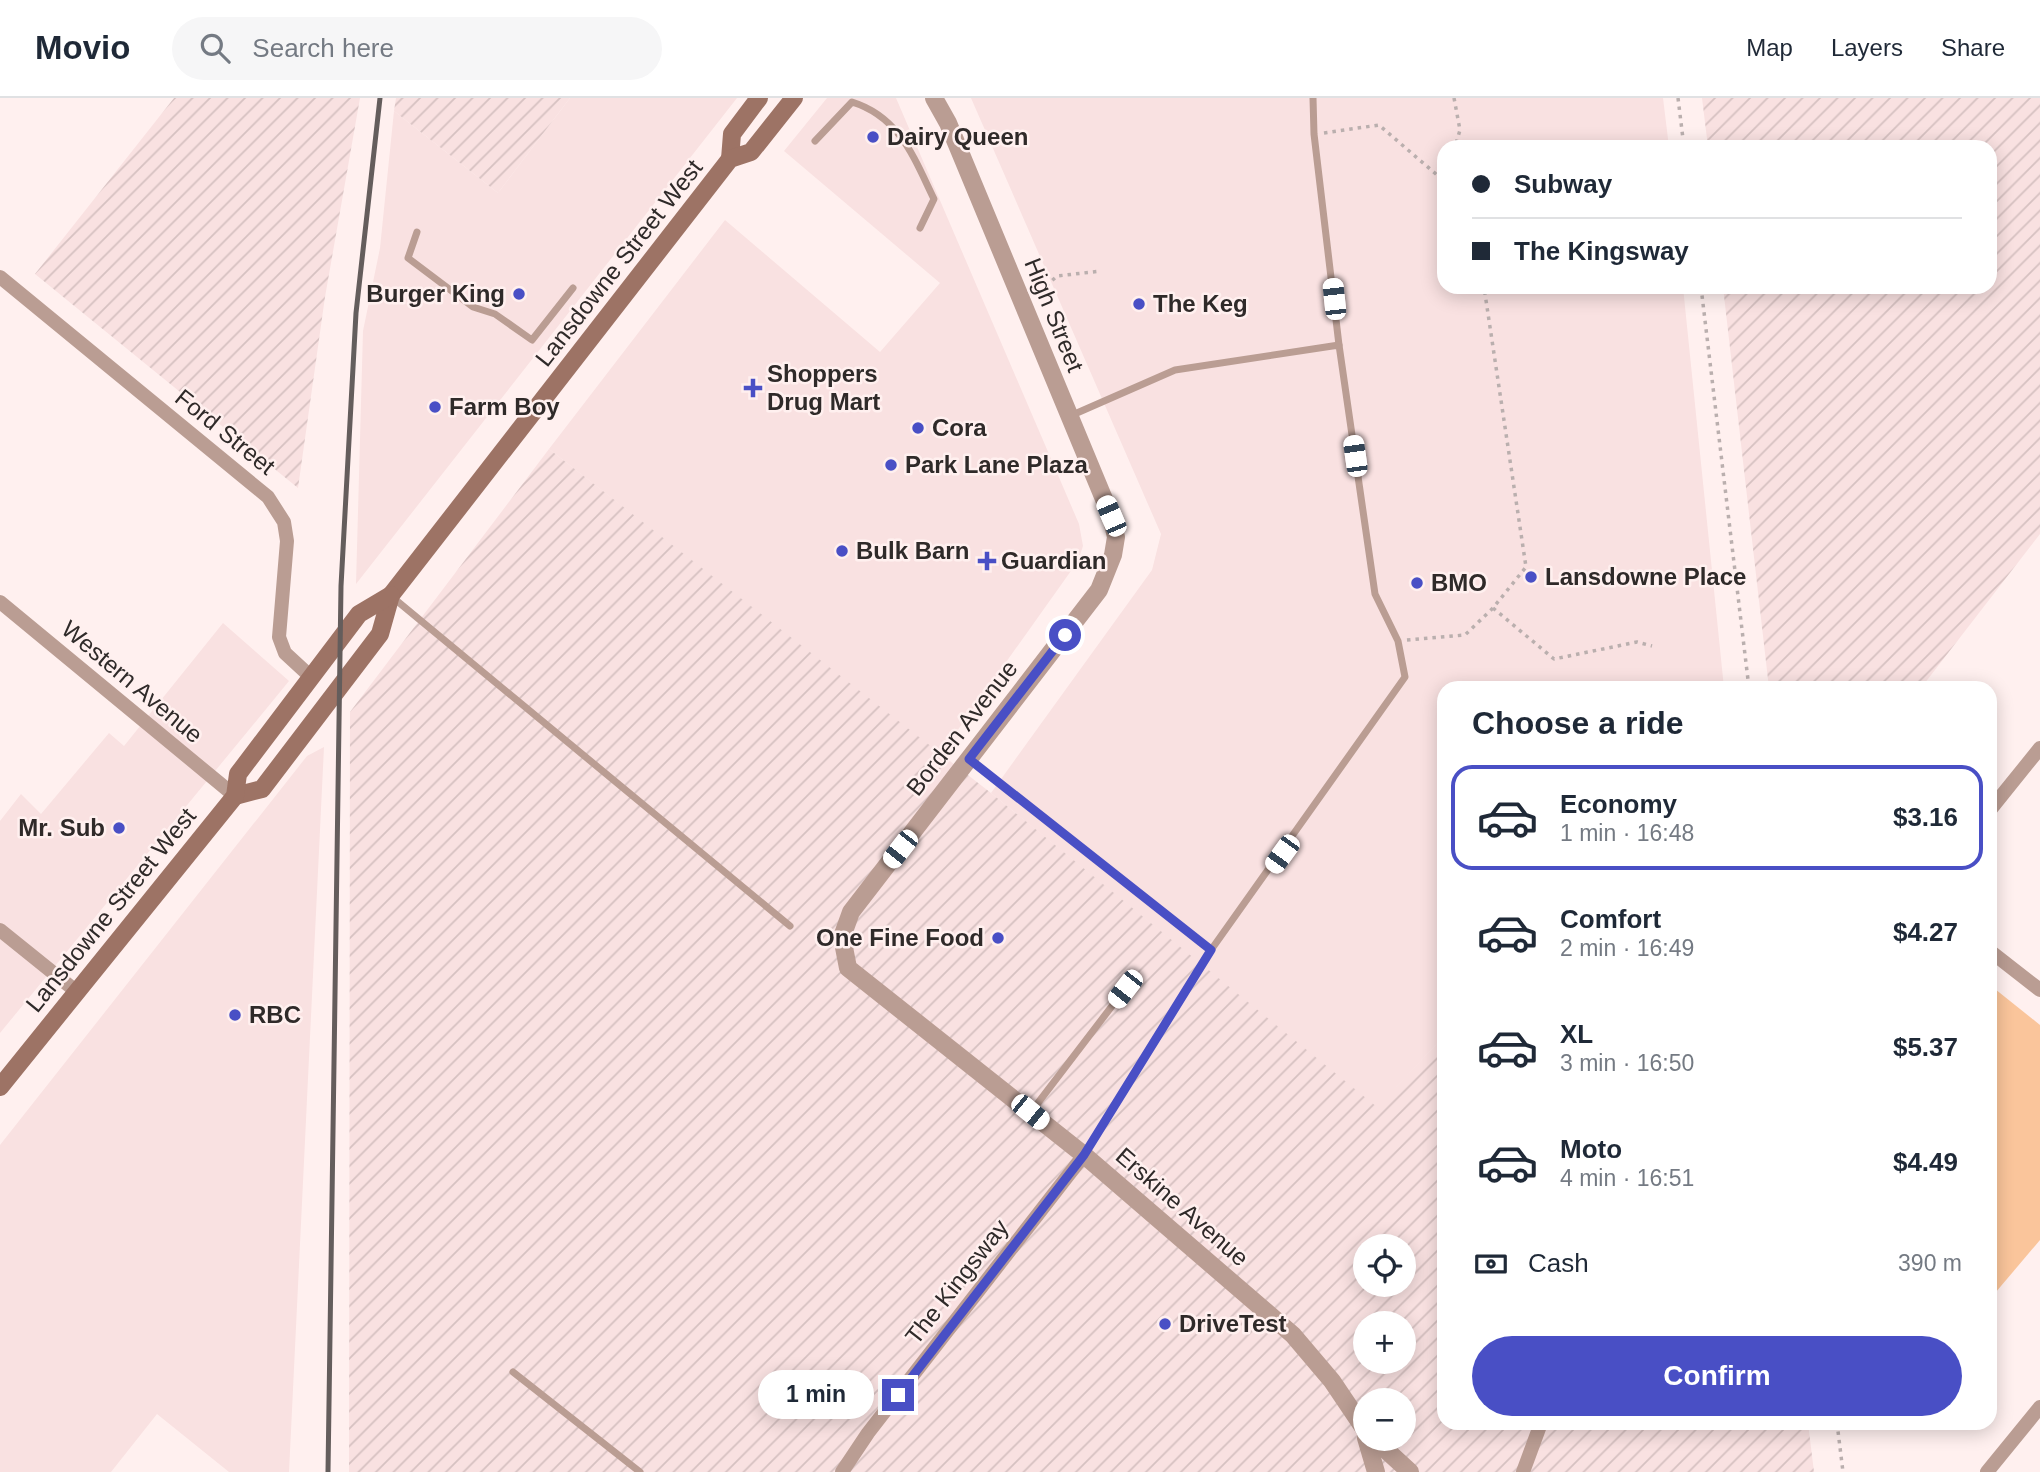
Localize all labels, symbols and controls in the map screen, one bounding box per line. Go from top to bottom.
search box [172,17,662,80]
text: Movio [35,29,130,66]
icon: search [196,29,234,67]
text: Search here [252,33,394,63]
text: Map [1746,34,1793,61]
text: Layers [1831,34,1903,61]
text: Share [1941,34,2005,61]
place label: Dairy Queen [887,123,1028,150]
marker: Dairy Queen [865,129,881,145]
street label: Lansdowne Street West [530,154,708,371]
text: Subway [1514,169,1612,199]
text: The Kingsway [1514,236,1689,266]
street label: High Street [1019,254,1090,376]
car [1322,277,1347,321]
place label: Burger King [366,280,505,307]
marker: Burger King [511,286,527,302]
place label: The Keg [1153,290,1248,317]
marker: The Keg [1131,296,1147,312]
place label: Shoppers Drug Mart [767,360,880,415]
marker: Shoppers Drug Mart [745,380,761,396]
street label: Ford Street [170,383,281,480]
place label: Farm Boy [449,393,560,420]
marker: Farm Boy [427,399,443,415]
place label: Cora [932,414,987,441]
marker: Cora [910,420,926,436]
car [1342,434,1369,478]
place label: Park Lane Plaza [905,451,1088,478]
marker: Park Lane Plaza [883,457,899,473]
car [1094,493,1129,539]
place label: Bulk Barn [856,537,969,564]
marker: Bulk Barn [834,543,850,559]
place label: Guardian [1001,547,1106,574]
marker: Guardian [979,553,995,569]
place label: Lansdowne Place [1545,563,1746,590]
place label: BMO [1431,569,1487,596]
marker: Lansdowne Place [1523,569,1539,585]
marker: BMO [1409,575,1425,591]
street label: Western Avenue [57,615,208,748]
route start [1049,619,1081,651]
street label: Borden Avenue [901,655,1023,801]
text: Choose a ride [1472,705,1684,741]
icon: car [1476,786,1539,849]
text: Economy [1560,789,1677,819]
street label: Lansdowne Street West [20,802,201,1017]
text: $3.16 [1893,802,1958,832]
place label: Mr. Sub [18,814,105,841]
marker: Mr. Sub [111,820,127,836]
text: 1 min · 16:48 [1560,820,1694,846]
car [879,826,922,872]
car [1262,831,1303,877]
icon: car [1476,901,1539,964]
text: Comfort [1560,904,1661,934]
text: $4.27 [1893,917,1958,947]
place label: One Fine Food [816,924,984,951]
marker: One Fine Food [990,930,1006,946]
text: 2 min · 16:49 [1560,935,1694,961]
car [1104,966,1147,1012]
place label: RBC [249,1001,301,1028]
marker: RBC [227,1007,243,1023]
icon: car [1476,1016,1539,1079]
text: XL [1560,1019,1593,1049]
text: $5.37 [1893,1032,1958,1062]
text: 3 min · 16:50 [1560,1050,1694,1076]
car [1008,1091,1053,1133]
icon: car [1476,1131,1539,1194]
text: Moto [1560,1134,1622,1164]
street label: Erskine Avenue [1111,1142,1254,1271]
text: $4.49 [1893,1147,1958,1177]
text: 4 min · 16:51 [1560,1165,1694,1191]
street label: The Kingsway [900,1214,1014,1349]
map controls [1353,1234,1416,1451]
button: locate [1353,1234,1416,1297]
icon: cash [1472,1245,1510,1283]
text: Cash [1528,1248,1589,1278]
text: 390 m [1898,1250,1962,1276]
place label: DriveTest [1179,1310,1287,1337]
button: + [1353,1311,1416,1374]
marker: DriveTest [1157,1316,1173,1332]
button: Confirm [1472,1336,1962,1416]
callout: 1 min [758,1370,874,1420]
route end [882,1379,914,1411]
text: 1 min [786,1381,846,1407]
button: − [1353,1388,1416,1451]

